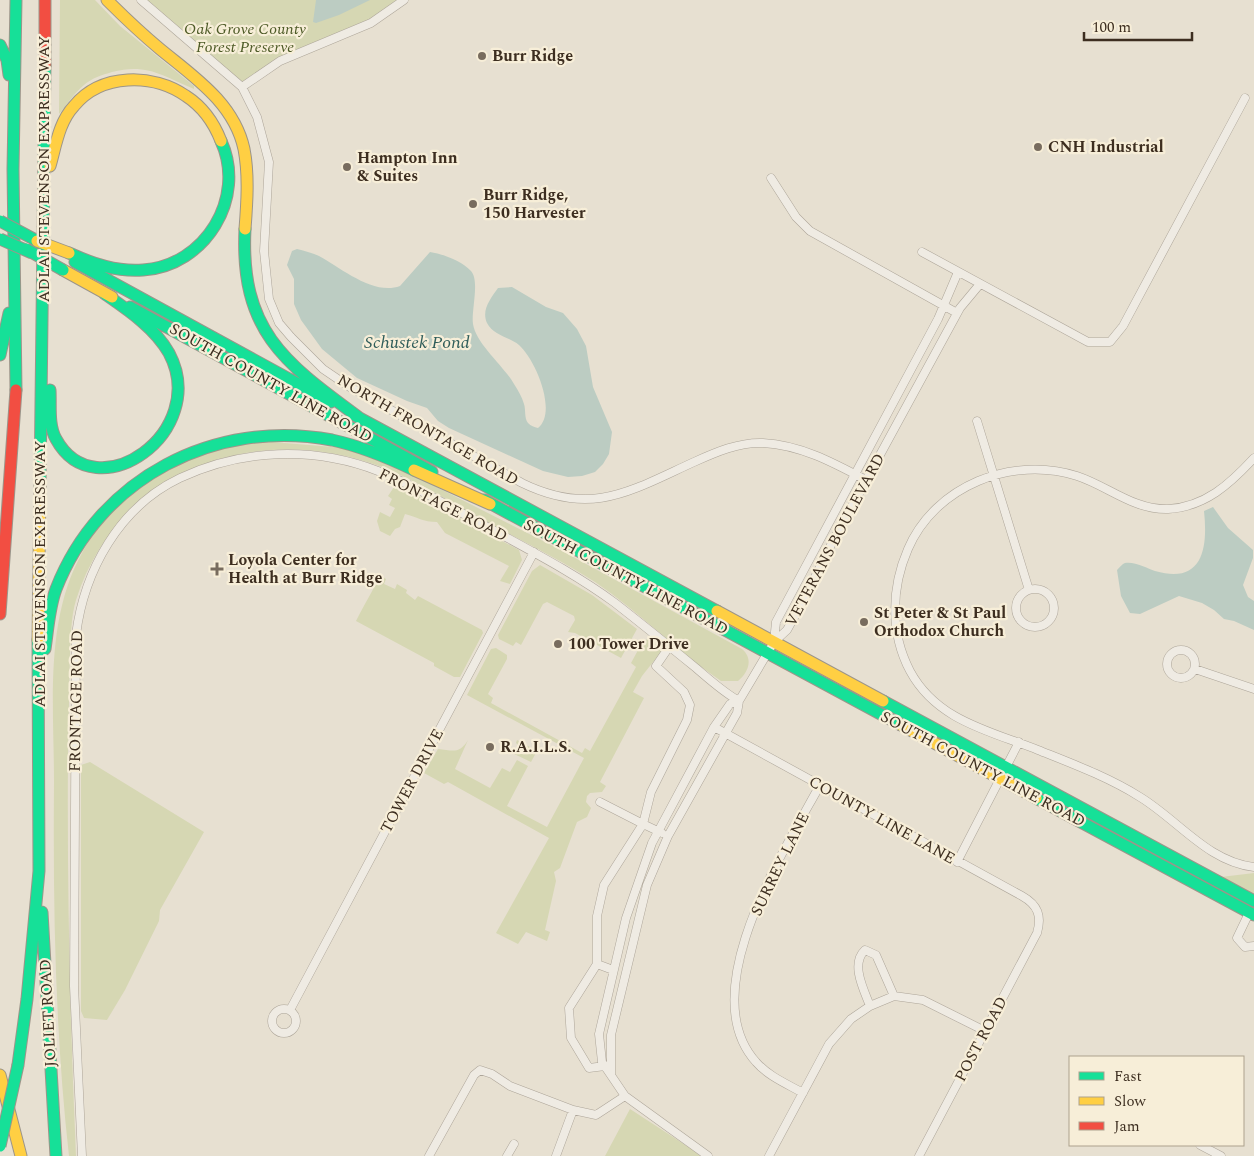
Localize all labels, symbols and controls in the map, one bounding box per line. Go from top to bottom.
scale bar [1084,10,1192,42]
text: 100 m [1092,16,1131,39]
park label: Oak Grove County Forest Preserve [184,17,306,59]
street label: ADLAI STEVENSON EXPRESSWAY [32,36,56,302]
place label: Burr Ridge [492,44,573,68]
marker: Burr Ridge [476,50,488,62]
place label: CNH Industrial [1048,135,1164,159]
marker: CNH Industrial [1032,141,1044,153]
place label: Hampton Inn & Suites [357,146,458,188]
marker: Hampton Inn & Suites [341,161,353,173]
place label: Burr Ridge, 150 Harvester [483,183,586,225]
marker: Burr Ridge, 150 Harvester [467,198,479,210]
street label: SOUTH COUNTY LINE ROAD [165,317,377,449]
water label: Schustek Pond [364,329,470,356]
street label: NORTH FRONTAGE ROAD [333,368,523,492]
street label: ADLAI STEVENSON EXPRESSWAY [28,441,52,707]
street label: VETERANS BOULEVARD [779,449,891,631]
street label: FRONTAGE ROAD [374,462,512,548]
street label: SOUTH COUNTY LINE ROAD [519,513,733,641]
place label: Loyola Center for Health at Burr Ridge [228,548,382,590]
marker: Loyola Center for Health at Burr Ridge [210,562,224,576]
place label: St Peter & St Paul Orthodox Church [874,601,1006,643]
marker: St Peter & St Paul Orthodox Church [858,616,870,628]
street label: FRONTAGE ROAD [63,630,89,772]
place label: 100 Tower Drive [568,632,689,656]
marker: 100 Tower Drive [552,638,564,650]
street label: SOUTH COUNTY LINE ROAD [876,705,1090,833]
street label: TOWER DRIVE [374,724,450,838]
place label: R.A.I.L.S. [500,735,572,759]
marker: R.A.I.L.S. [484,741,496,753]
street label: COUNTY LINE LANE [804,770,960,870]
street label: SURREY LANE [744,808,816,920]
street label: JOLIET ROAD [33,958,63,1068]
street label: POST ROAD [948,992,1014,1086]
legend [1069,1056,1244,1146]
text: Fast [1114,1065,1142,1088]
text: Slow [1114,1090,1146,1113]
text: Jam [1114,1115,1140,1138]

